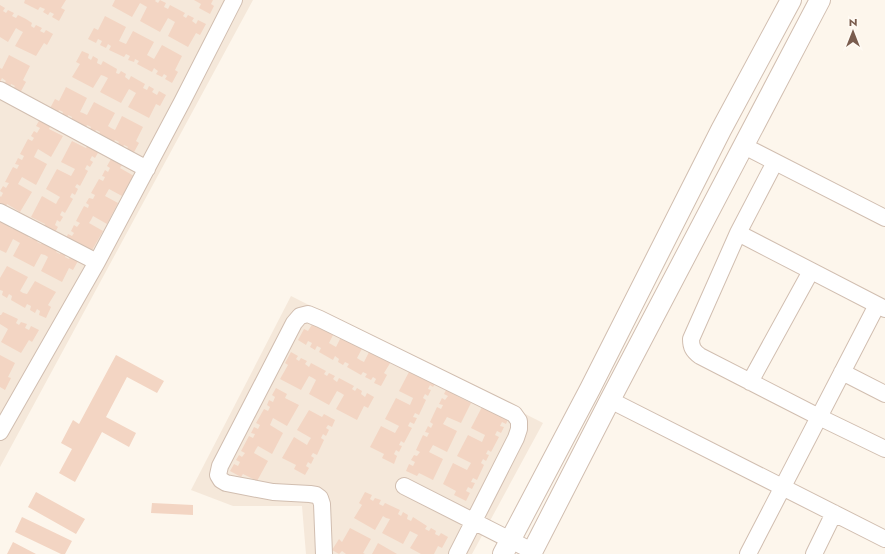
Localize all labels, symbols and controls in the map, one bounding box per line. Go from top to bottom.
north arrow [833,12,873,52]
text: N [849,14,857,30]

